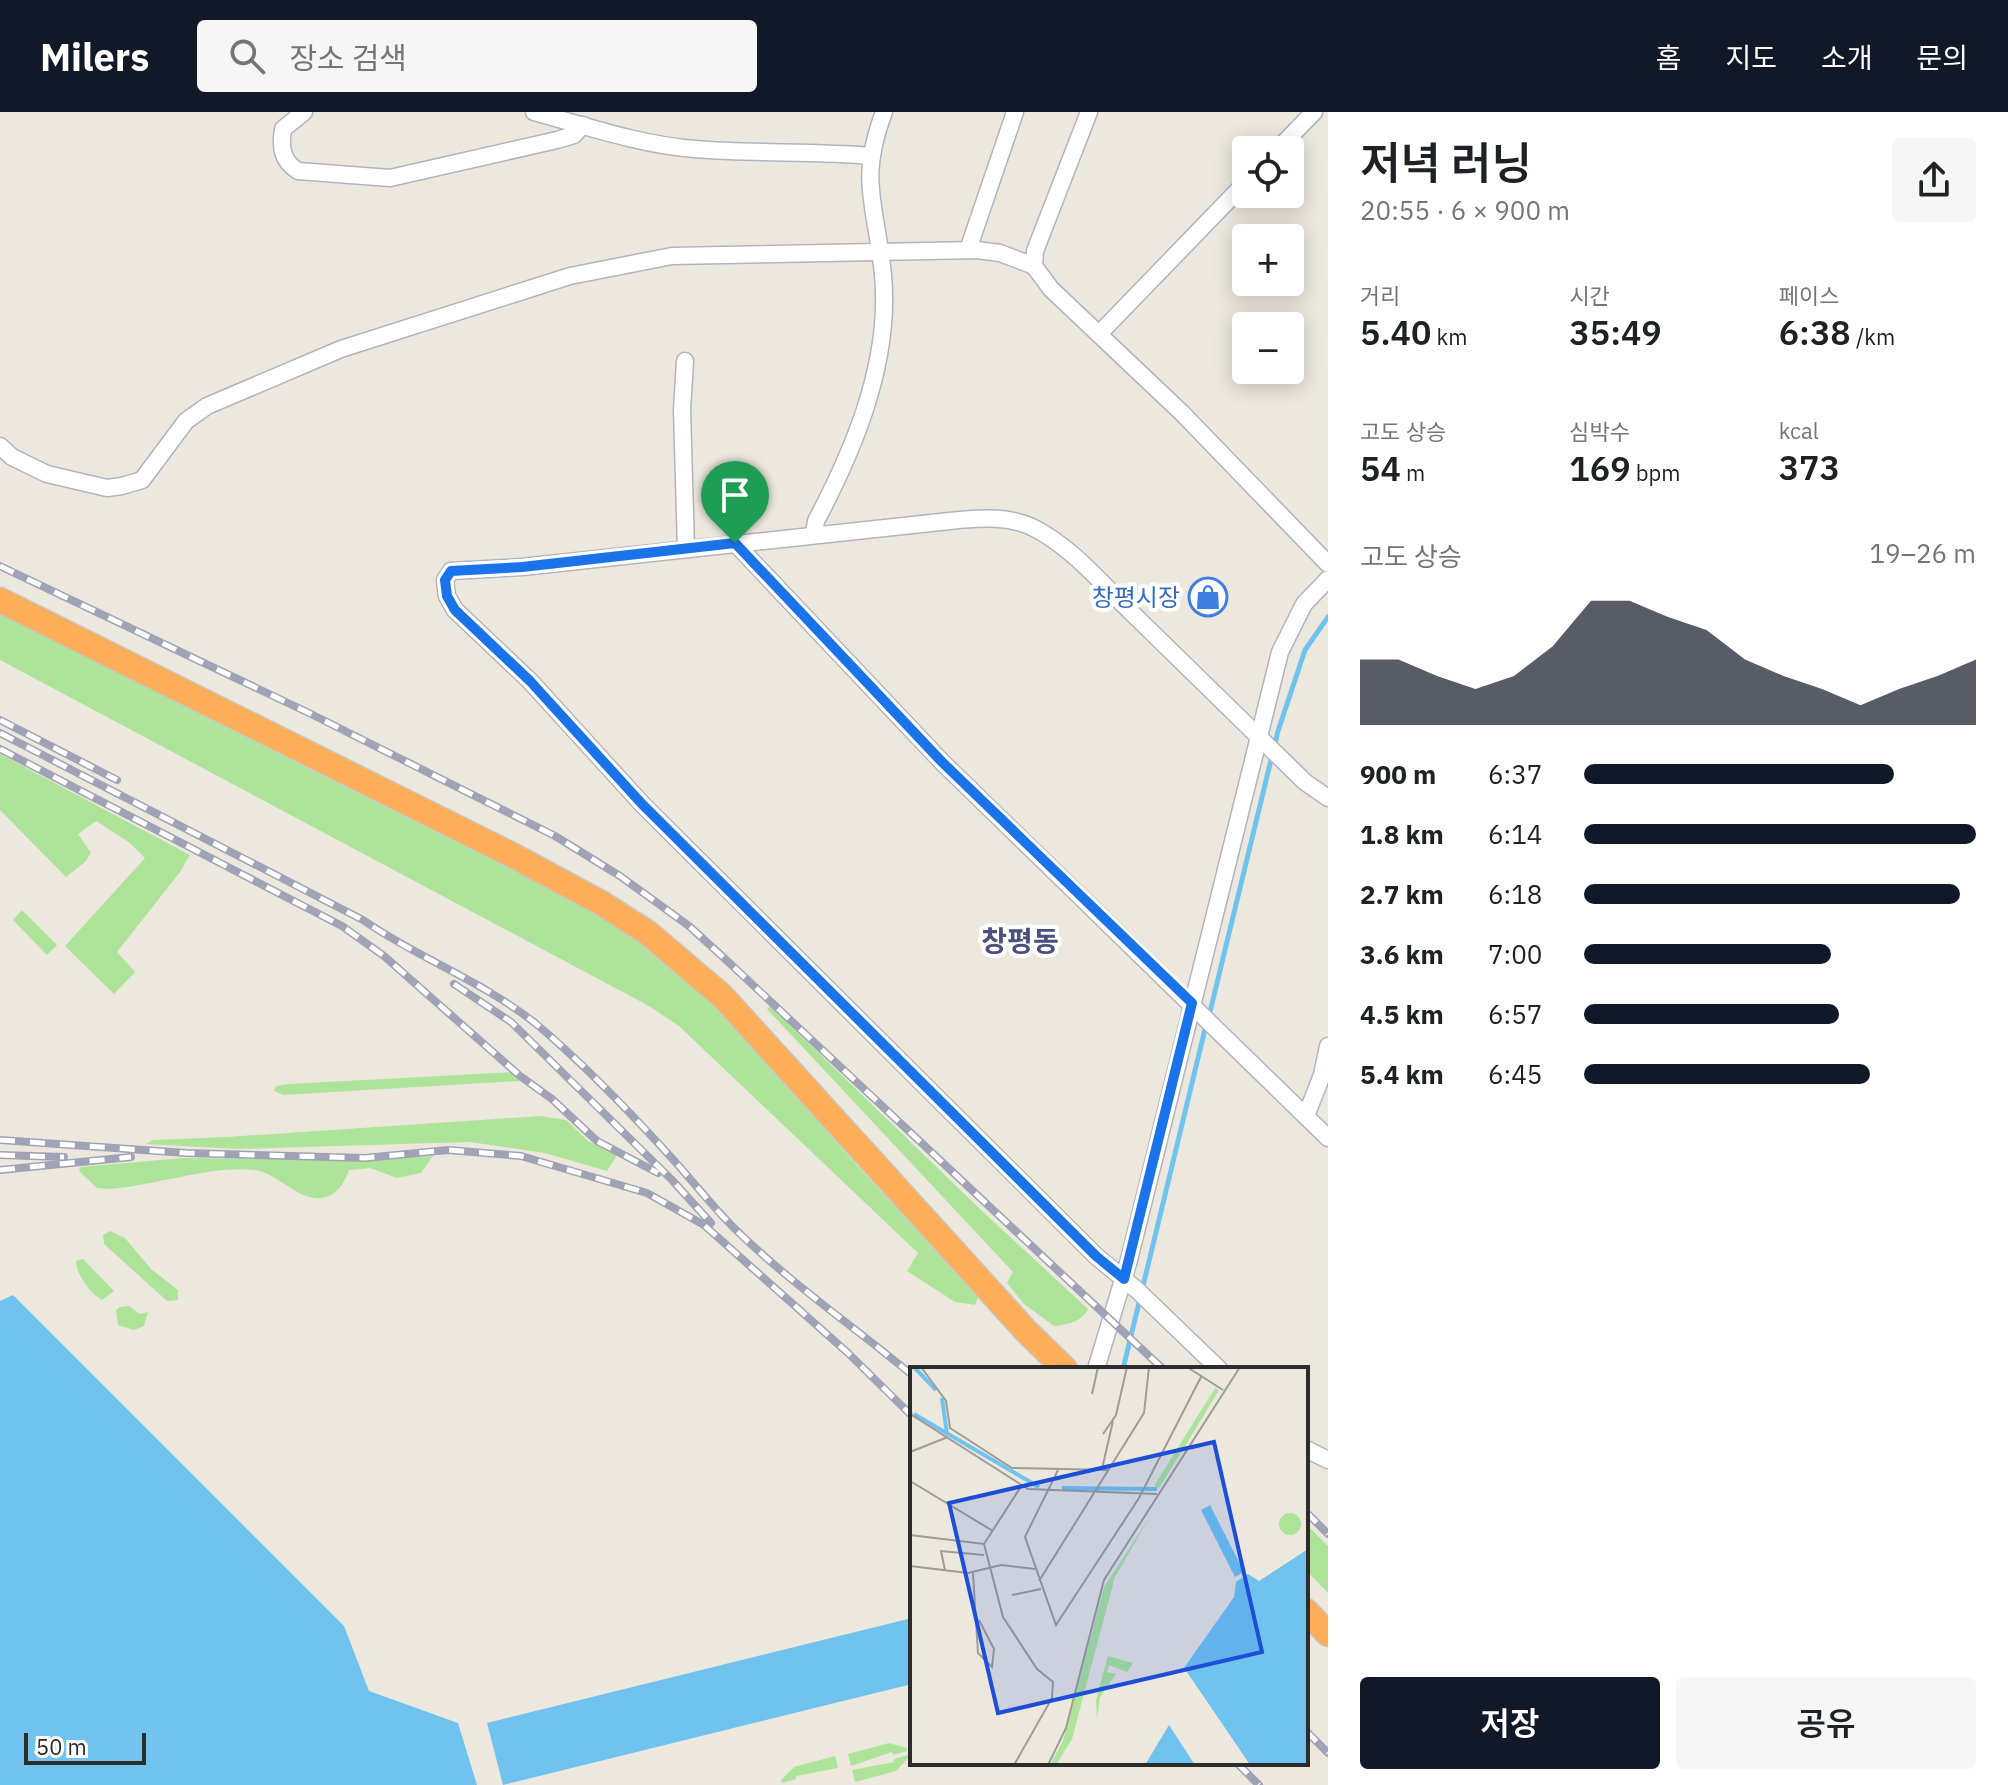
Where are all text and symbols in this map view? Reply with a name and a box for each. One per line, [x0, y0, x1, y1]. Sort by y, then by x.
search box [197, 20, 757, 92]
text: Milers [40, 32, 149, 81]
icon: search [225, 34, 269, 78]
text: 장소 검색 [289, 38, 407, 77]
text: 홈 [1656, 39, 1681, 76]
text: 지도 [1725, 39, 1777, 76]
text: 소개 [1821, 39, 1872, 76]
text: 문의 [1916, 39, 1968, 76]
text: 저녁 러닝 [1360, 134, 1532, 191]
map controls [1232, 136, 1304, 384]
button: locate [1232, 136, 1304, 208]
button: share [1892, 138, 1976, 222]
text: 20:55 · 6 × 900 m [1360, 193, 1570, 227]
button: + [1232, 224, 1304, 296]
text: 거리 [1360, 281, 1400, 310]
text: 시간 [1569, 281, 1610, 310]
text: 페이스 [1779, 281, 1839, 310]
text: 5.40 [1360, 310, 1431, 354]
text: 35:49 [1569, 310, 1662, 354]
text: 6:38 [1779, 310, 1851, 354]
button: − [1232, 312, 1304, 384]
text: km [1431, 322, 1467, 351]
text: /km [1851, 322, 1895, 351]
text: kcal [1779, 416, 1819, 445]
text: 고도 상승 [1360, 417, 1446, 446]
text: 심박수 [1569, 417, 1630, 446]
text: 373 [1779, 445, 1840, 489]
text: 54 [1360, 446, 1401, 490]
text: 169 [1569, 446, 1631, 490]
text: m [1401, 458, 1425, 487]
text: bpm [1631, 458, 1680, 487]
pin [701, 461, 769, 543]
icon: arrive [713, 473, 757, 517]
text: 19–26 m [1869, 536, 1976, 570]
text: 고도 상승 [1360, 539, 1462, 573]
shop icon: 창평시장 [1187, 576, 1229, 618]
place label: 창평시장 [1092, 581, 1180, 613]
text: 900 m [1360, 757, 1436, 791]
text: 6:37 [1488, 757, 1542, 791]
text: 1.8 km [1360, 817, 1444, 851]
text: 6:14 [1488, 817, 1542, 851]
text: 2.7 km [1360, 877, 1444, 911]
text: 6:18 [1488, 877, 1542, 911]
district label: 창평동 [981, 922, 1059, 959]
text: 3.6 km [1360, 937, 1444, 971]
text: 7:00 [1488, 937, 1542, 971]
text: 4.5 km [1360, 997, 1444, 1031]
text: 6:57 [1488, 997, 1542, 1031]
text: 5.4 km [1360, 1057, 1444, 1091]
text: 6:45 [1488, 1057, 1542, 1091]
inset map [910, 1367, 1308, 1765]
button: 저장 [1360, 1677, 1660, 1769]
button: 공유 [1676, 1677, 1976, 1769]
scale bar [24, 1729, 146, 1765]
text: 50 m [36, 1732, 87, 1761]

